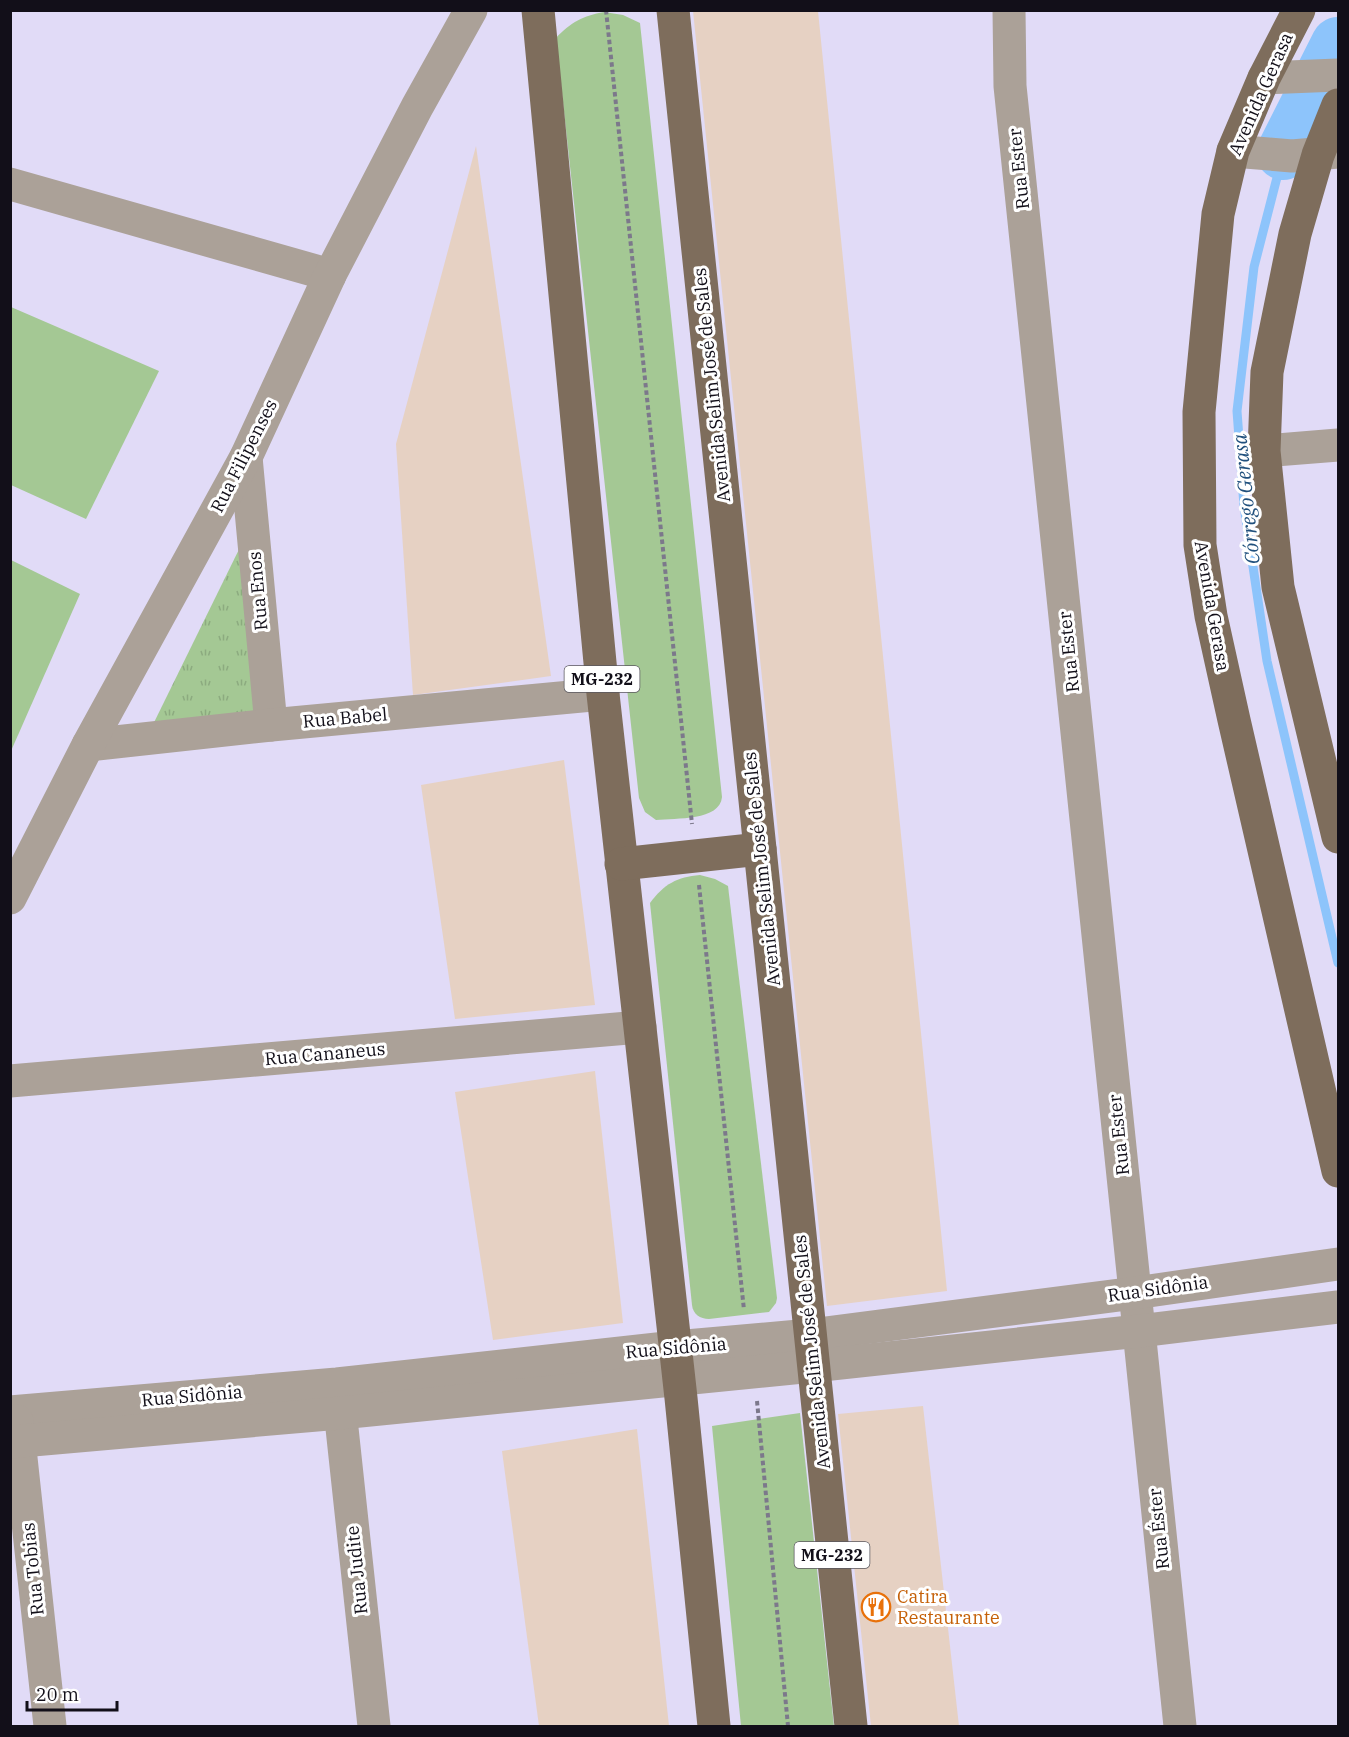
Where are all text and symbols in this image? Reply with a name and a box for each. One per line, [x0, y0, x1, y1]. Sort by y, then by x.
street label: Avenida Gerasa [1223, 29, 1298, 159]
street label: Rua Ester [1003, 127, 1034, 211]
street label: Avenida Selim José de Sales [688, 267, 735, 503]
street label: Rua Filipenses [205, 395, 282, 516]
water label: Córrego Gerasa [1225, 432, 1266, 566]
street label: Avenida Gerasa [1190, 539, 1235, 673]
street label: Rua Enos [243, 551, 272, 631]
street label: Rua Ester [1053, 610, 1084, 694]
road number: MG-232 [564, 666, 640, 692]
street label: Rua Babel [302, 702, 388, 733]
street label: Avenida Selim José de Sales [738, 751, 785, 987]
street label: Rua Cananeus [264, 1037, 386, 1070]
street label: Rua Ester [1103, 1093, 1134, 1177]
street label: Avenida Selim José de Sales [788, 1234, 835, 1470]
street label: Rua Sidônia [1106, 1270, 1210, 1307]
street label: Rua Sidônia [624, 1332, 728, 1363]
street label: Rua Sidônia [140, 1380, 244, 1411]
street label: Rua Éster [1143, 1487, 1174, 1571]
street label: Rua Tobias [16, 1521, 49, 1617]
street label: Rua Judite [340, 1525, 373, 1616]
road number: MG-232 [794, 1542, 870, 1568]
place label: Catira Restaurante [897, 1585, 1000, 1629]
restaurant icon: Catira Restaurante [860, 1591, 892, 1623]
scale bar [27, 1674, 117, 1712]
text: 20 m [36, 1683, 79, 1706]

